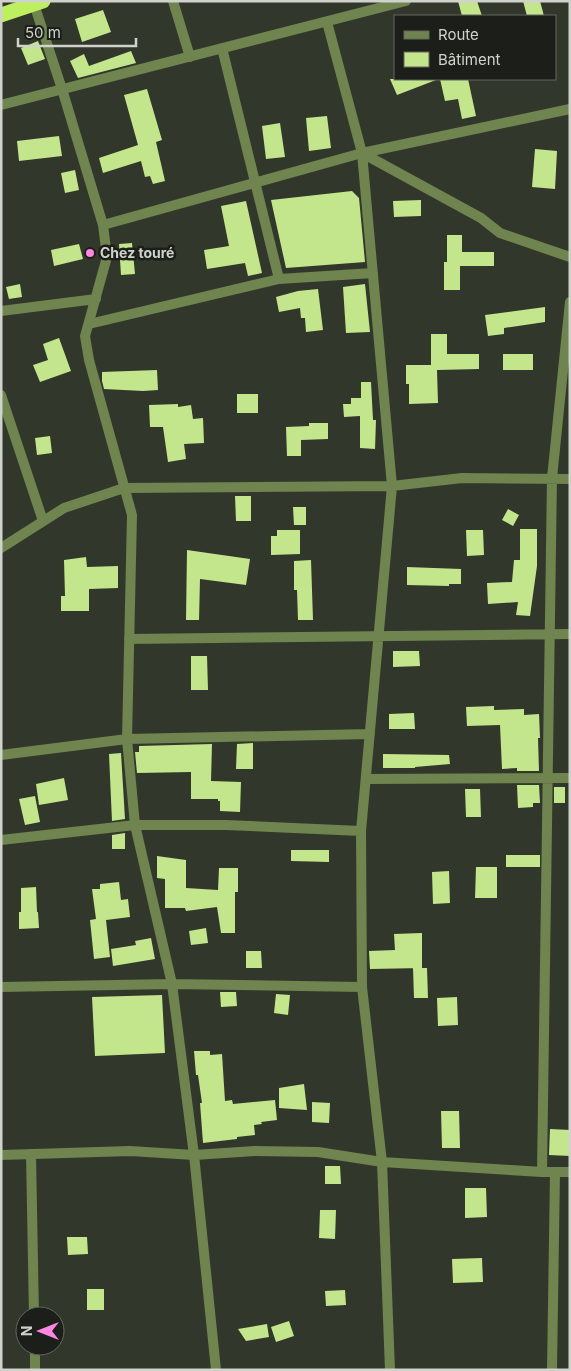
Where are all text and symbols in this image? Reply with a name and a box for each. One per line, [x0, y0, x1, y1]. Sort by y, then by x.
scale bar [18, 15, 135, 47]
legend [394, 15, 556, 80]
text: 50 m [25, 23, 61, 42]
text: Route [438, 25, 479, 44]
text: Bâtiment [438, 50, 501, 69]
place label: Chez touré [100, 244, 174, 261]
marker: Chez touré [84, 247, 96, 259]
north arrow [15, 1306, 65, 1356]
text: N [18, 1326, 35, 1336]

